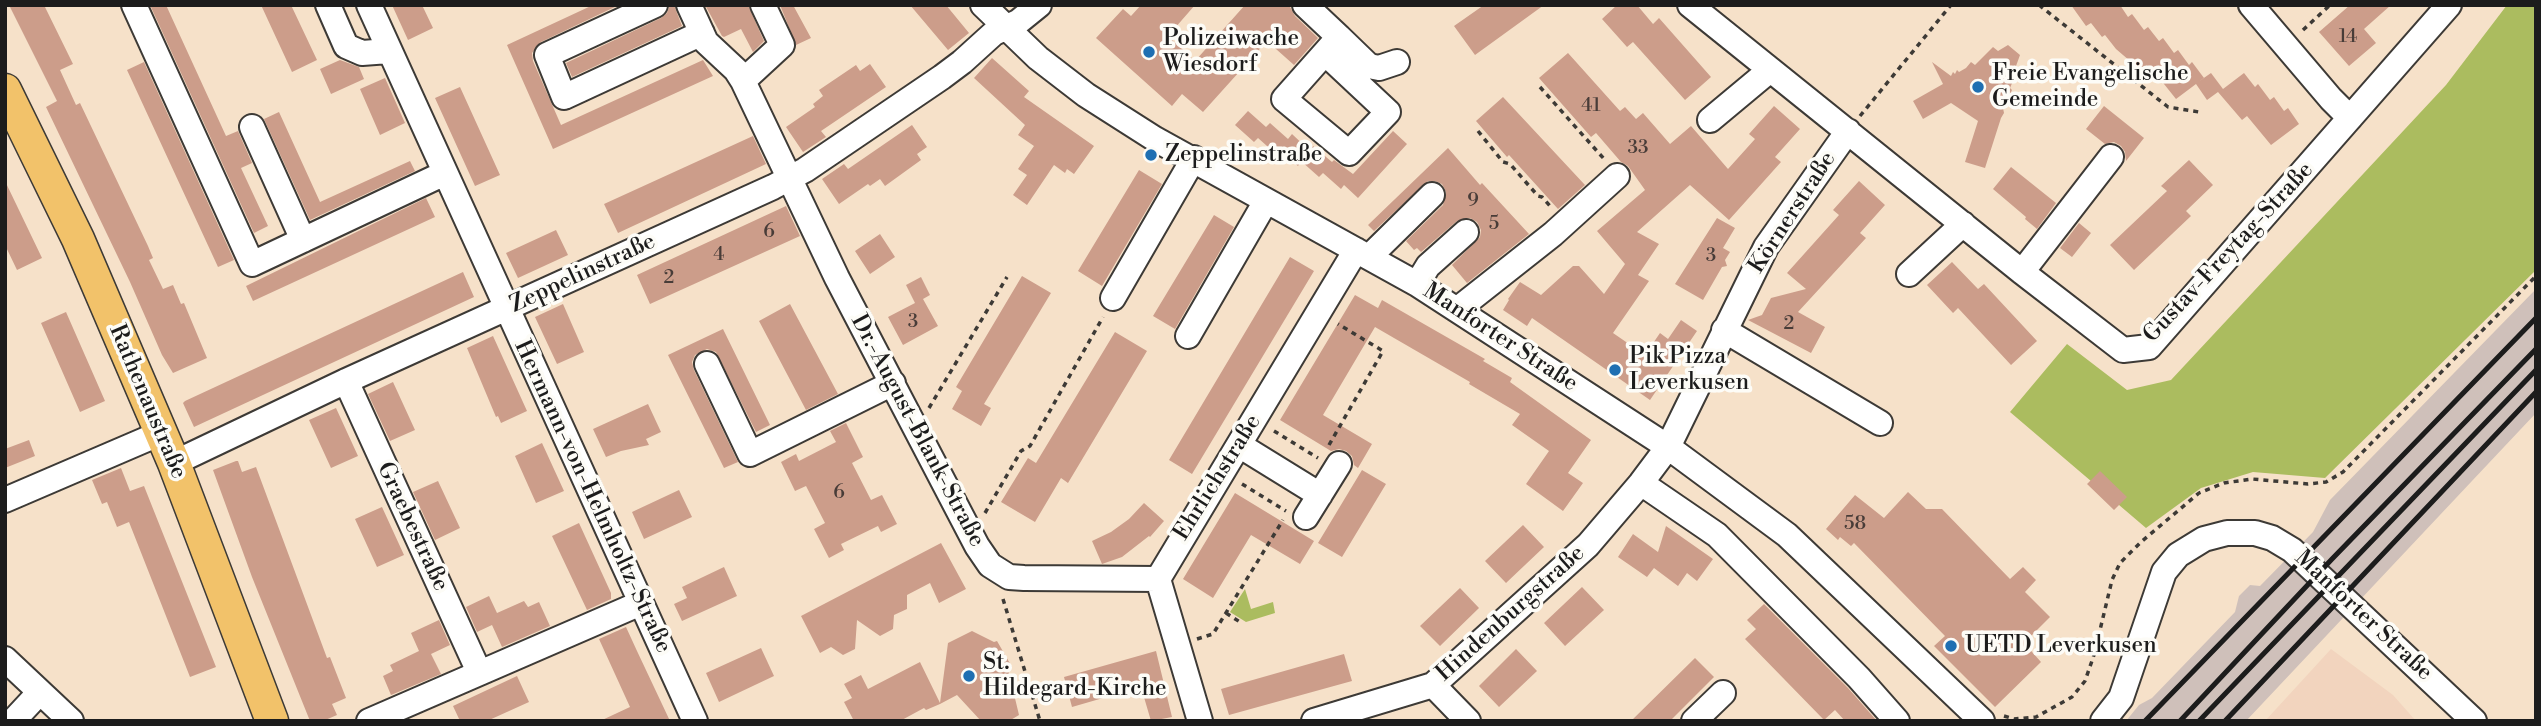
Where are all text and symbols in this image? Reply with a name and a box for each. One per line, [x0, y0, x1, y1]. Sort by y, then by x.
place label: Polizeiwache Wiesdorf [1163, 25, 1299, 79]
house number: 14 [2339, 26, 2357, 48]
marker: Polizeiwache Wiesdorf [1141, 44, 1157, 60]
place label: Freie Evangelische Gemeinde [1992, 60, 2189, 114]
marker: Freie Evangelische Gemeinde [1970, 79, 1986, 95]
house number: 41 [1581, 95, 1601, 117]
house number: 33 [1628, 137, 1648, 159]
place label: Zeppelinstraße [1165, 141, 1322, 169]
marker: Zeppelinstraße [1143, 147, 1159, 163]
street label: Körnerstraße [1743, 147, 1843, 279]
street label: Gustav-Freytag-Straße [2138, 157, 2320, 349]
house number: 9 [1467, 190, 1479, 212]
house number: 5 [1489, 213, 1499, 235]
house number: 6 [763, 221, 775, 243]
street label: Zeppelinstraße [506, 228, 660, 320]
house number: 4 [713, 244, 725, 266]
house number: 3 [1706, 245, 1716, 267]
house number: 2 [664, 267, 674, 289]
street label: Manforter Straße [1418, 278, 1582, 398]
street label: Dr.-August-Blank-Straße [844, 310, 990, 552]
house number: 3 [908, 311, 918, 333]
house number: 2 [1784, 313, 1794, 335]
street label: Rathenaustraße [102, 321, 192, 483]
street label: Hermann-von-Helmholtz-Straße [507, 336, 677, 658]
place label: Pik Pizza Leverkusen [1629, 343, 1749, 397]
marker: Pik Pizza Leverkusen [1607, 362, 1623, 378]
street label: Ehrlichstraße [1168, 410, 1268, 546]
street label: Graebestraße [370, 458, 454, 596]
house number: 6 [833, 482, 845, 504]
house number: 58 [1844, 513, 1866, 535]
street label: Hindenburgstraße [1431, 540, 1591, 688]
street label: Manforter Straße [2288, 545, 2438, 687]
place label: UETD Leverkusen [1965, 632, 2157, 660]
marker: UETD Leverkusen [1943, 638, 1959, 654]
place label: St. Hildegard-Kirche [983, 649, 1167, 703]
marker: St. Hildegard-Kirche [961, 668, 977, 684]

